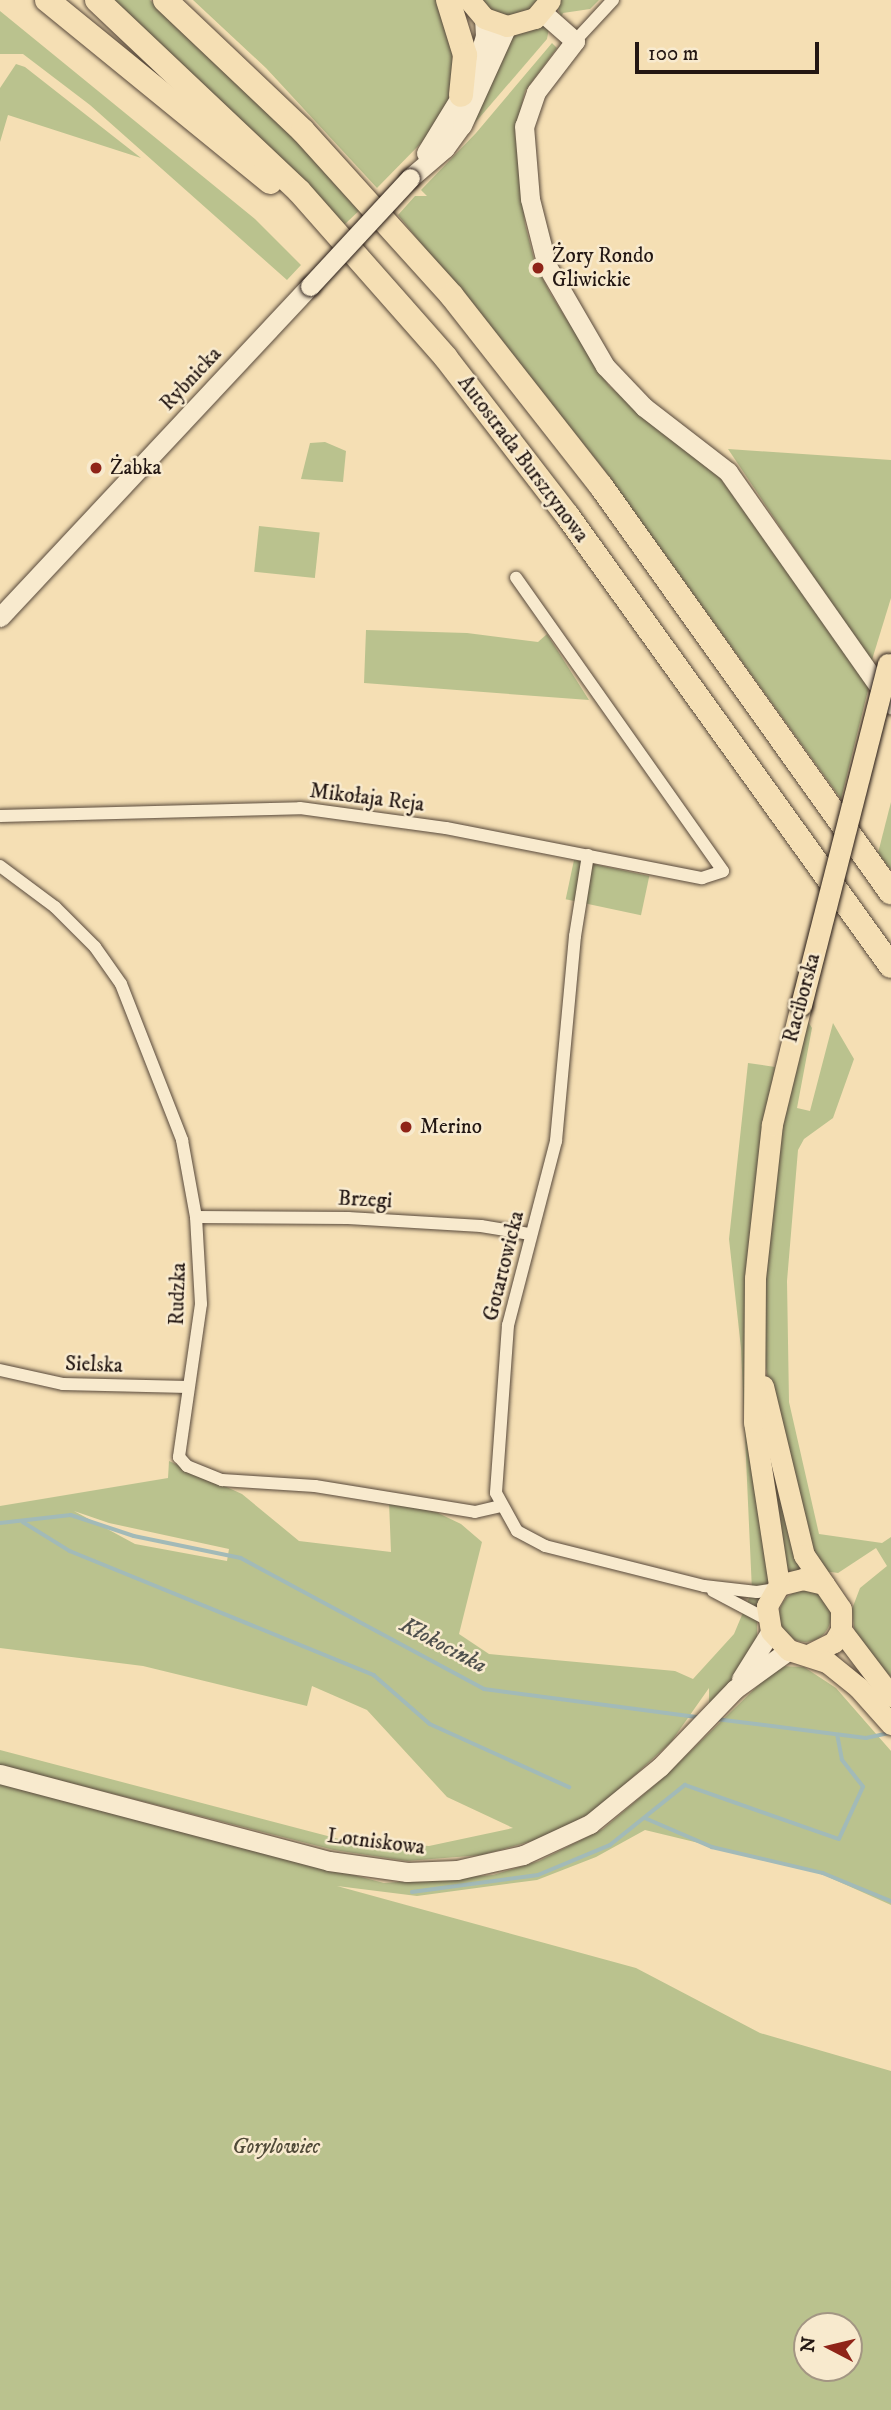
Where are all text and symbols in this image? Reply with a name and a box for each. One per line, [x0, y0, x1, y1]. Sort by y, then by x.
scale bar [639, 28, 823, 72]
text: 100 m [648, 41, 699, 67]
place label: Żory Rondo Gliwickie [552, 243, 654, 293]
marker: Żory Rondo Gliwickie [530, 260, 546, 276]
street label: Rybnicka [155, 342, 227, 416]
street label: Autostrada Bursztynowa [452, 371, 594, 547]
place label: Żabka [110, 455, 161, 481]
marker: Żabka [88, 460, 104, 476]
street label: Mikołaja Reja [308, 778, 426, 818]
street label: Raciborska [778, 951, 826, 1045]
place label: Merino [420, 1114, 482, 1140]
marker: Merino [398, 1119, 414, 1135]
street label: Brzegi [337, 1186, 393, 1214]
street label: Gotartowicka [478, 1208, 530, 1324]
street label: Rudzka [164, 1262, 192, 1326]
street label: Sielska [65, 1351, 123, 1379]
water label: Kłokocinka [395, 1612, 491, 1680]
street label: Lotniskowa [326, 1824, 426, 1860]
park label: Gorylowiec [232, 2134, 320, 2160]
north arrow [793, 2312, 863, 2382]
text: N [796, 2335, 821, 2354]

